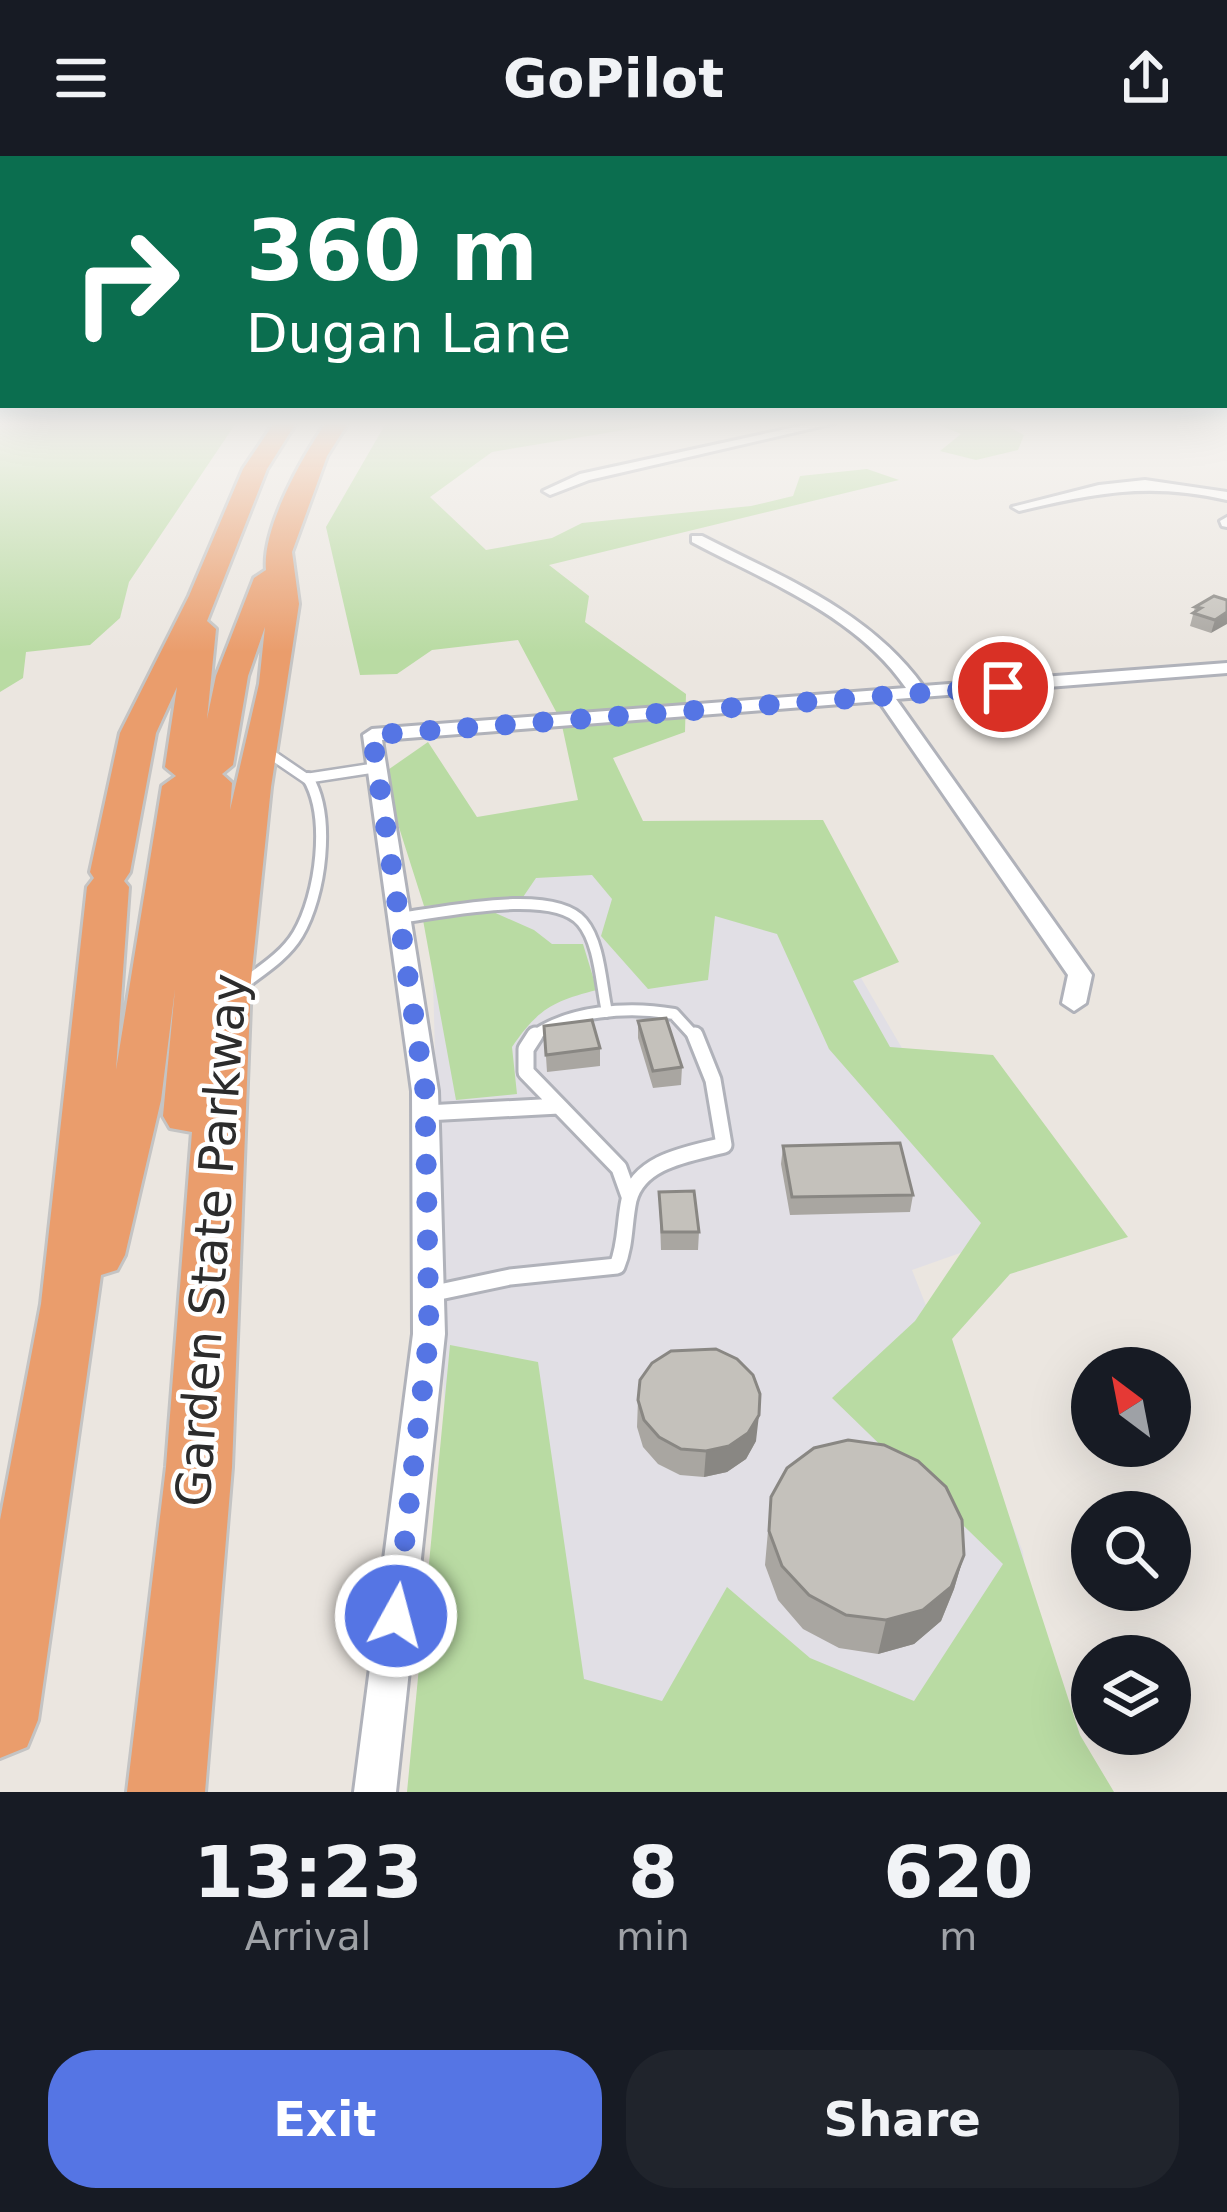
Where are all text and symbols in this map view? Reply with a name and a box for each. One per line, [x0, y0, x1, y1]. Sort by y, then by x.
icon: menu [48, 45, 114, 111]
icon: share [1113, 45, 1179, 111]
text: GoPilot [503, 47, 724, 110]
text: 360 m [246, 202, 538, 300]
icon: right [48, 204, 204, 360]
text: Dugan Lane [246, 302, 571, 365]
pin [952, 636, 1054, 738]
icon: arrive [970, 654, 1036, 720]
street label: Garden State Parkway [164, 972, 258, 1508]
north arrow [1071, 1347, 1191, 1467]
map controls [1071, 1347, 1191, 1755]
button: search [1071, 1491, 1191, 1611]
position arrow [333, 1553, 459, 1679]
button: layers [1071, 1635, 1191, 1755]
text: 13:23 [193, 1830, 423, 1914]
text: 8 [628, 1830, 678, 1914]
text: 620 [883, 1830, 1033, 1914]
text: Arrival [245, 1914, 371, 1959]
text: min [616, 1914, 690, 1959]
text: m [939, 1914, 977, 1959]
button: Exit [48, 2050, 602, 2188]
button: Share [626, 2050, 1179, 2188]

